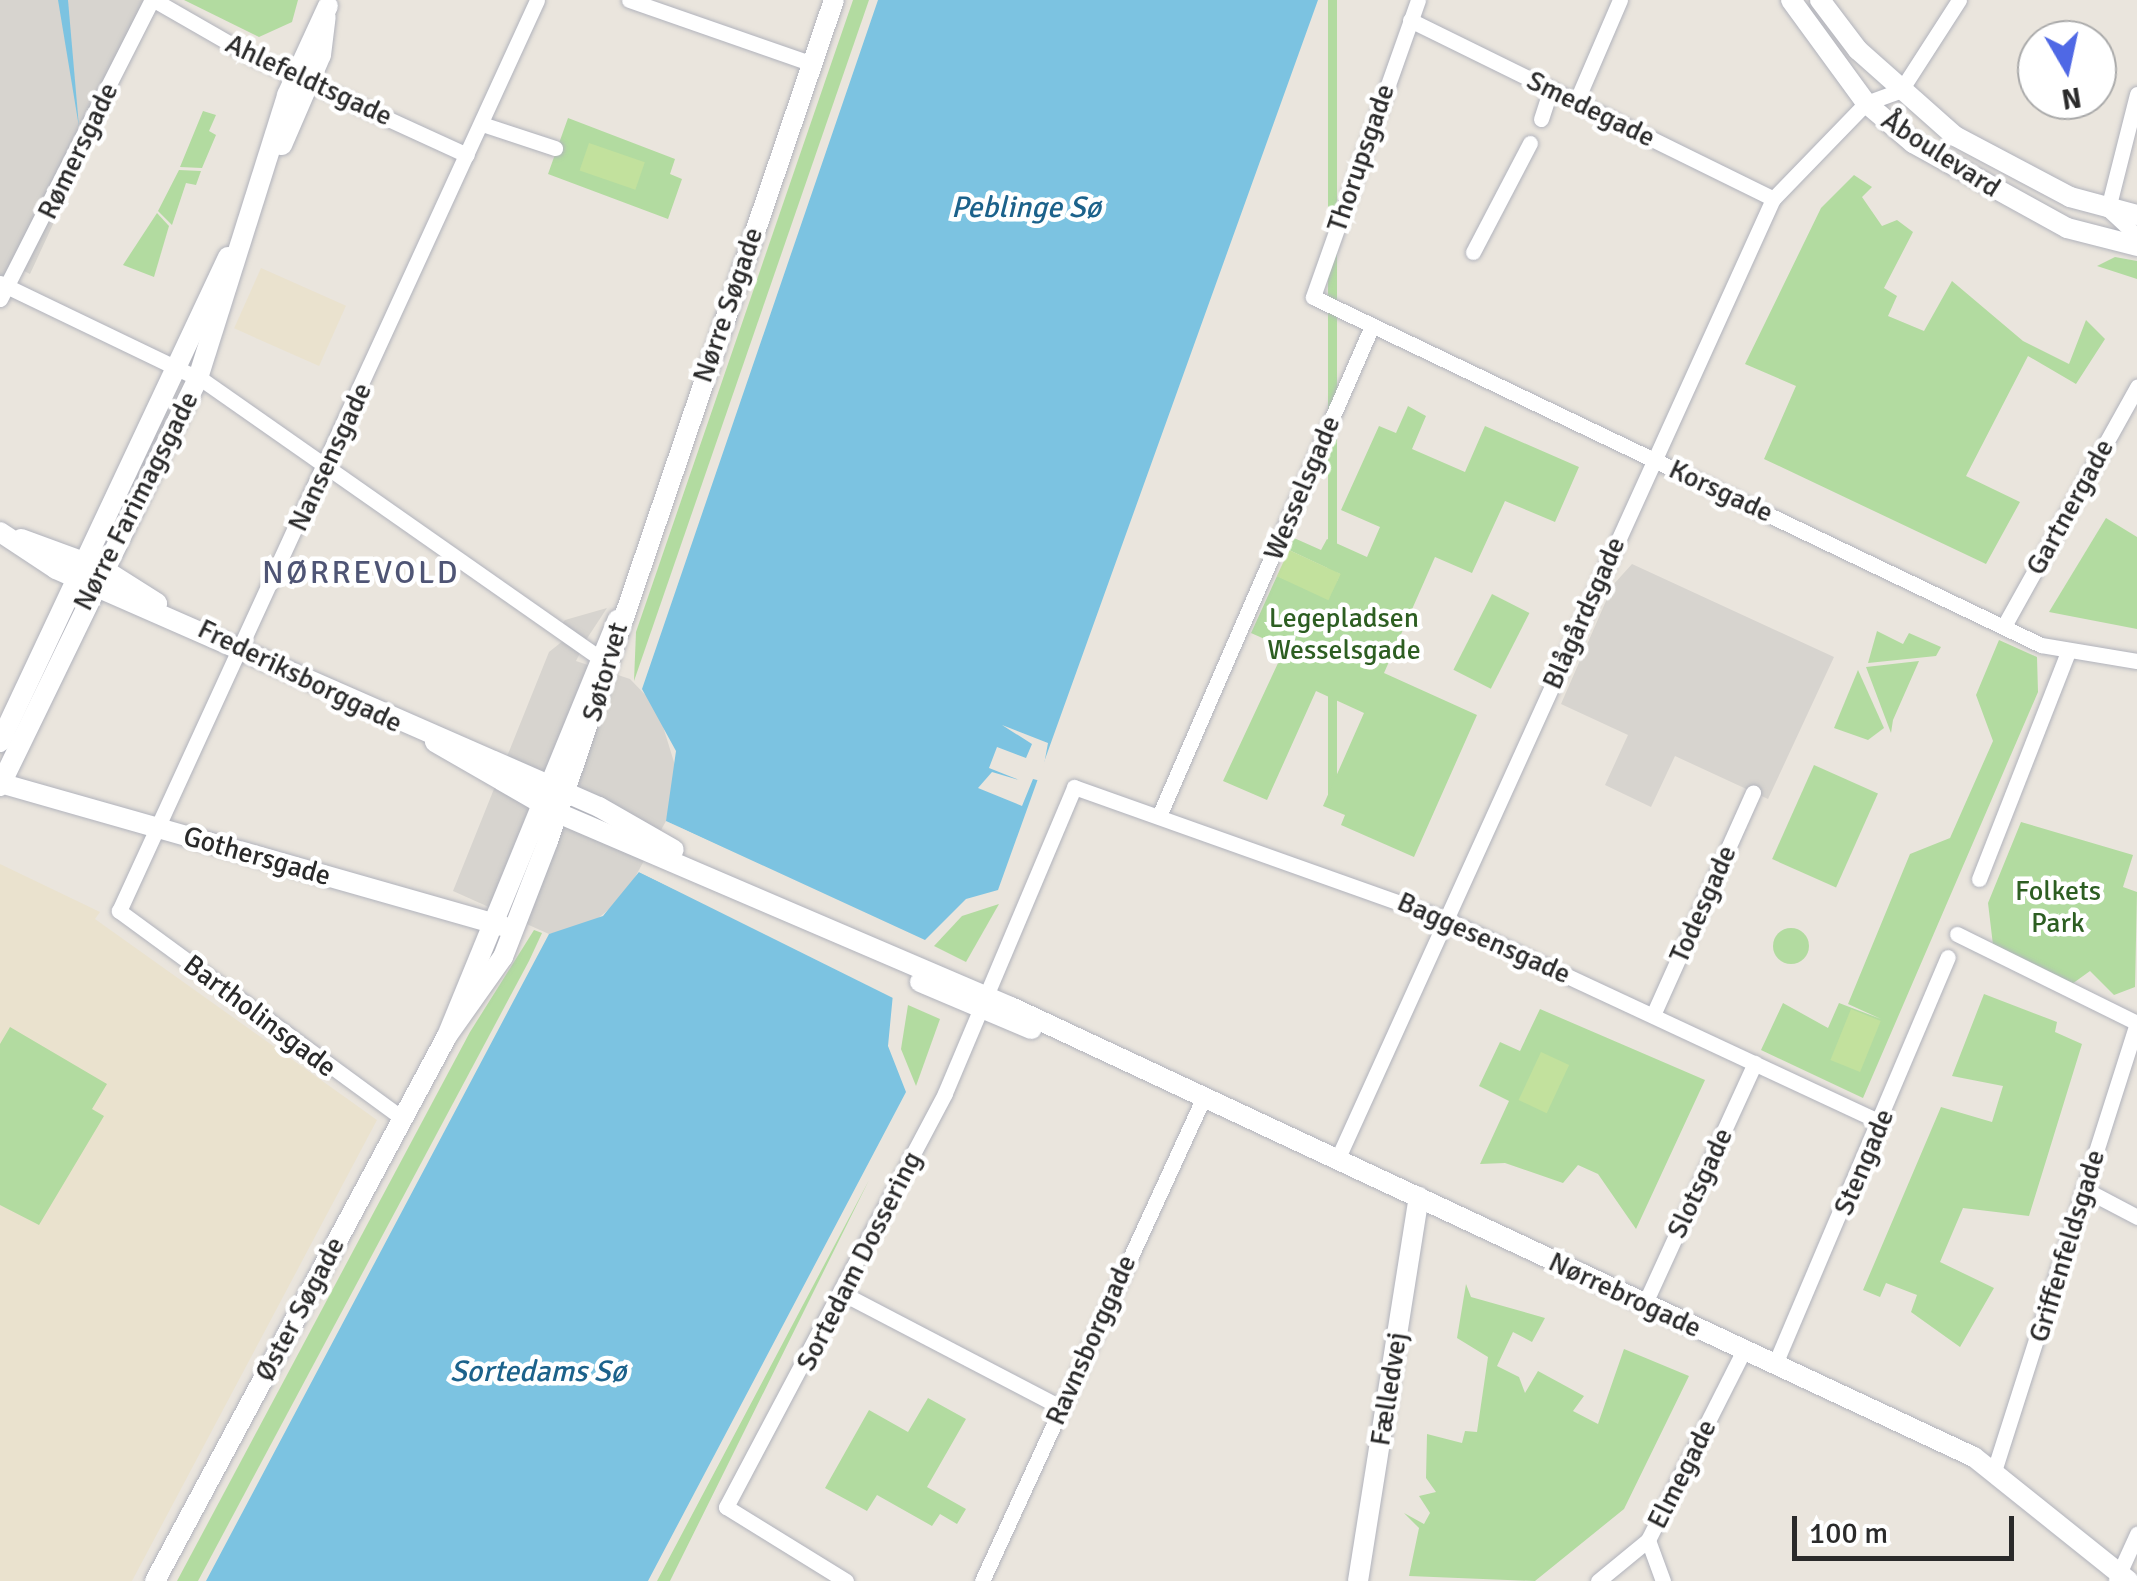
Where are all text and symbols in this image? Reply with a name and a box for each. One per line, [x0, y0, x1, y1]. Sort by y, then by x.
north arrow [2017, 20, 2117, 120]
street label: Ahlefeldtsgade [220, 27, 398, 133]
street label: Smedegade [1521, 64, 1661, 154]
street label: Rømersgade [31, 77, 125, 225]
text: N [2059, 79, 2084, 116]
street label: Thorupsgade [1320, 80, 1402, 236]
street label: Åboulevard [1875, 103, 2007, 205]
water label: Peblinge Sø [951, 190, 1101, 226]
street label: Nørre Søgade [686, 223, 770, 387]
street label: Nansensgade [281, 377, 379, 537]
street label: Nørre Farimagsgade [66, 386, 206, 616]
street label: Wesselsgade [1257, 411, 1347, 565]
street label: Gartnergade [2019, 433, 2121, 581]
street label: Korsgade [1664, 452, 1778, 530]
street label: Blågårdsgade [1535, 532, 1633, 694]
district label: NØRREVOLD [262, 554, 460, 592]
park label: Legepladsen Wesselsgade [1267, 601, 1421, 667]
street label: Frederiksborggade [192, 612, 408, 740]
street label: Søtorvet [575, 619, 635, 725]
street label: Gothersgade [179, 819, 335, 893]
street label: Todesgade [1662, 840, 1744, 968]
park label: Folkets Park [2015, 874, 2101, 940]
street label: Baggesensgade [1392, 885, 1576, 991]
street label: Bartholinsgade [177, 948, 343, 1084]
street label: Stengade [1827, 1104, 1901, 1220]
street label: Slotsgade [1660, 1123, 1740, 1243]
street label: Sortedam Dossering [789, 1146, 929, 1376]
street label: Griffenfeldsgade [2022, 1146, 2112, 1346]
street label: Øster Søgade [248, 1231, 352, 1387]
street label: Nørrebrogade [1543, 1245, 1707, 1345]
street label: Ravnsborggade [1039, 1250, 1143, 1430]
street label: Fælledvej [1363, 1330, 1415, 1448]
water label: Sortedams Sø [450, 1354, 626, 1390]
street label: Elmegade [1640, 1414, 1724, 1534]
scale bar [1797, 1496, 2020, 1558]
text: 100 m [1809, 1515, 1888, 1552]

